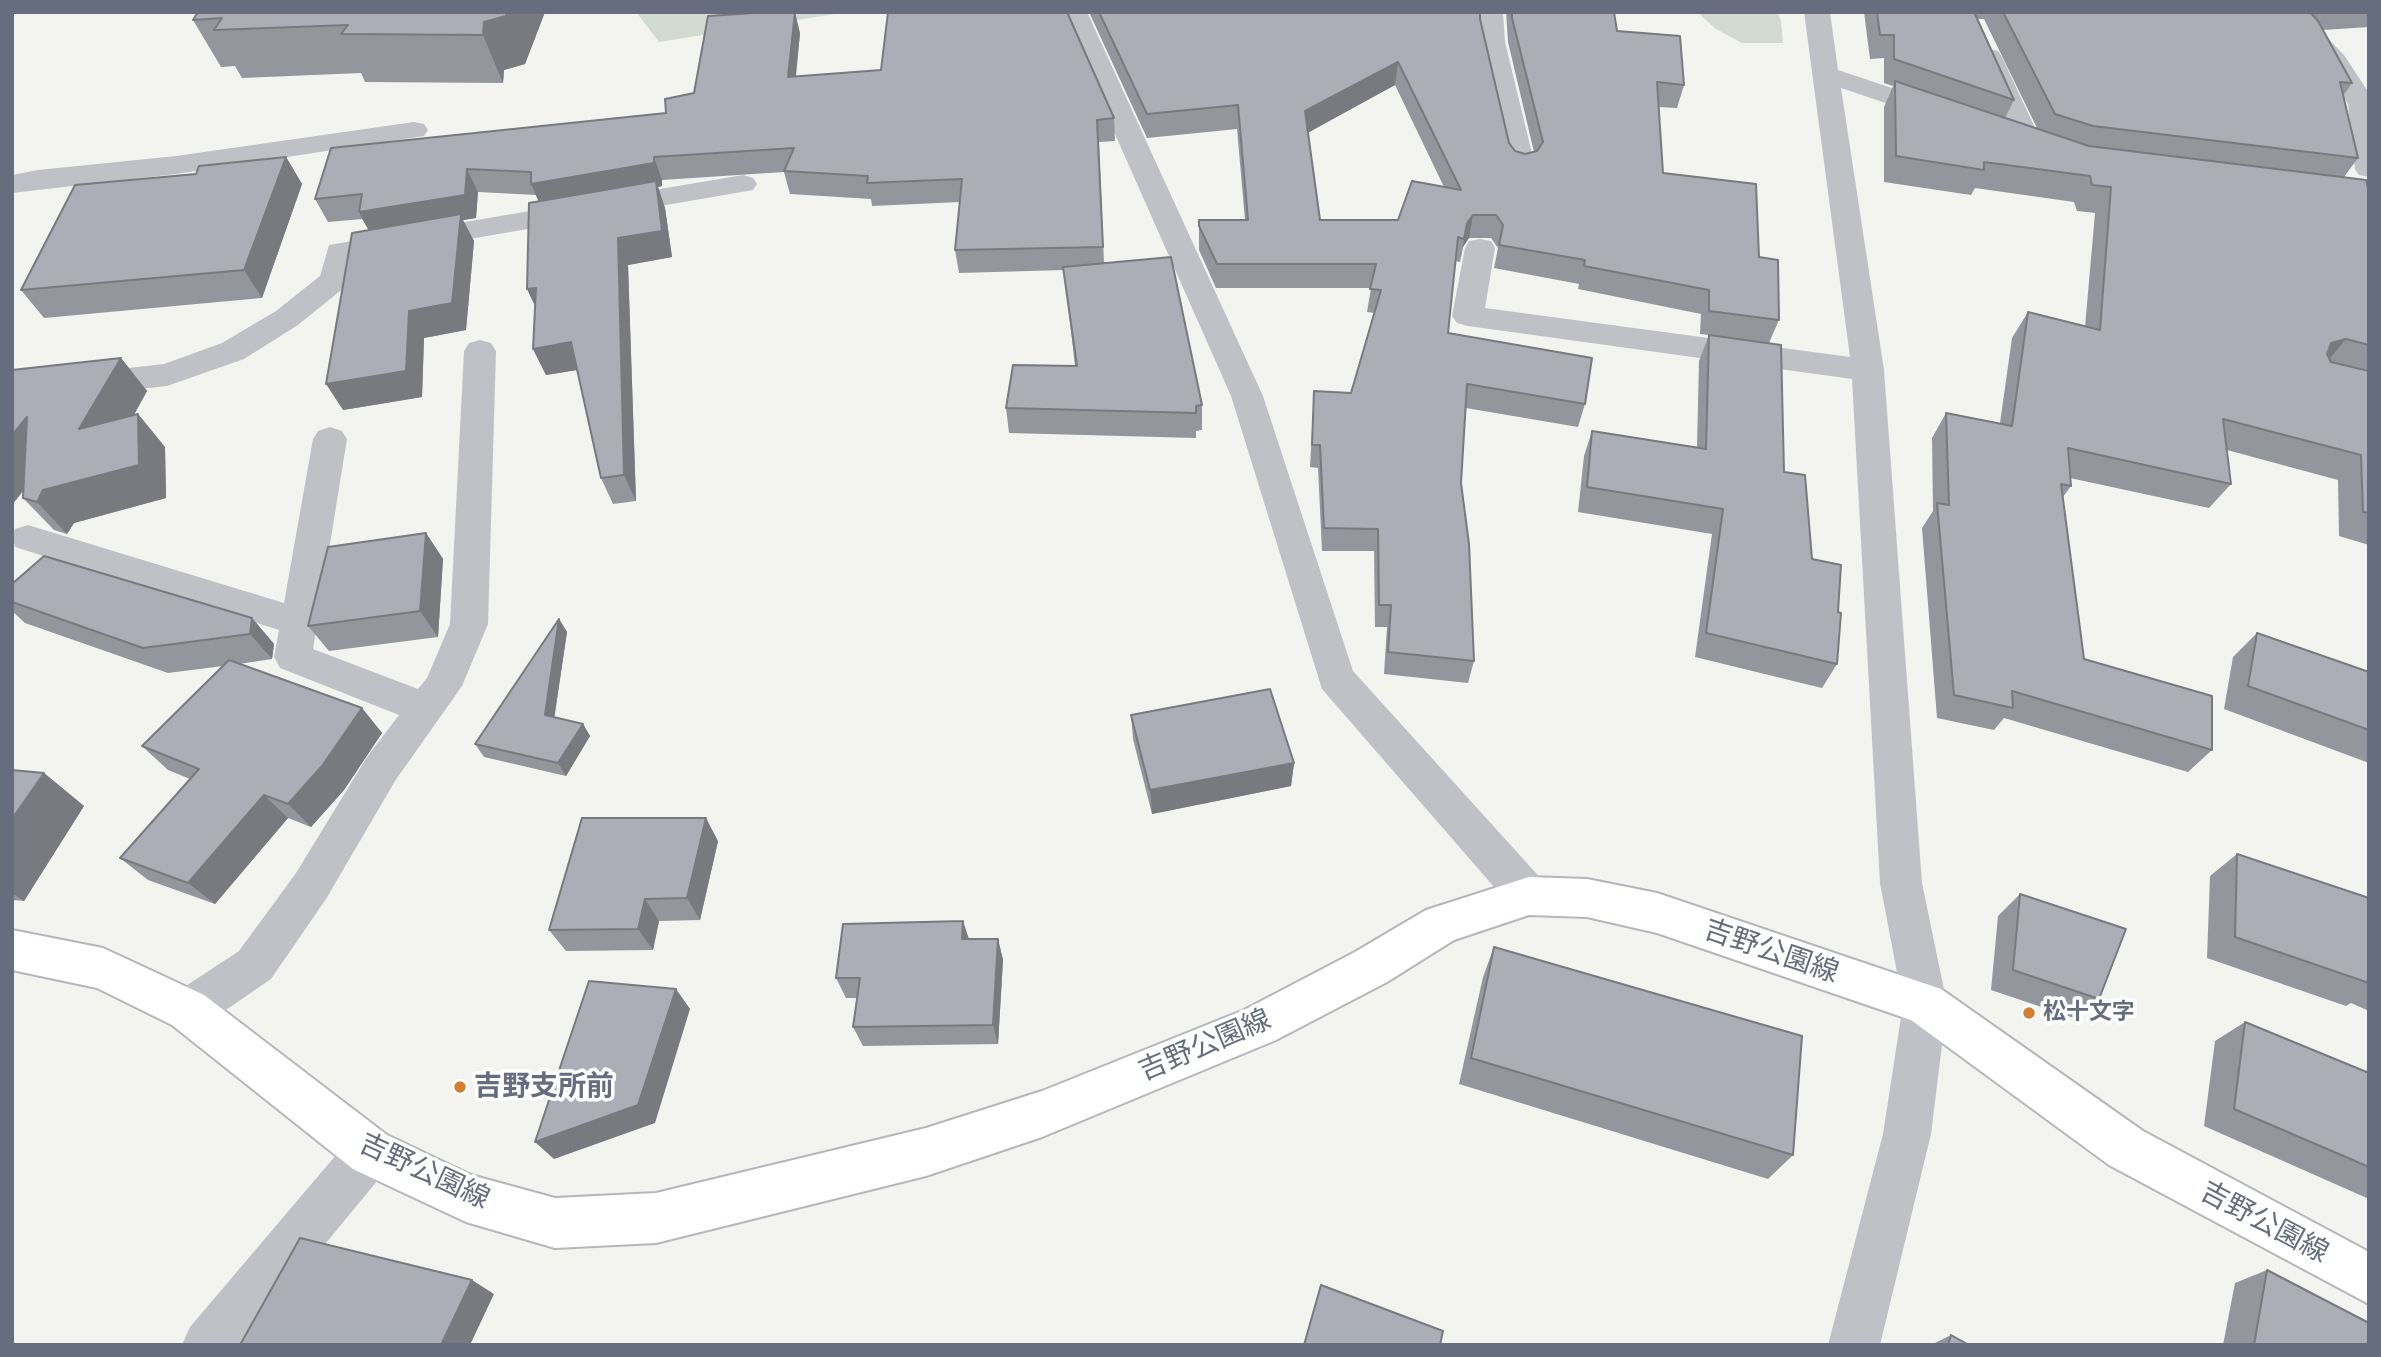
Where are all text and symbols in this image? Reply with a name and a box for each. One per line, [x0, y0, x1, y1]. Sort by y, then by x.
street label: 吉野公園線 [1699, 913, 1843, 991]
place label: 松十文字 [2043, 999, 2135, 1027]
street label: 吉野公園線 [1134, 1003, 1276, 1089]
marker: 松十文字 [2021, 1005, 2037, 1021]
place label: 吉野支所前 [474, 1070, 614, 1104]
marker: 吉野支所前 [452, 1079, 468, 1095]
street label: 吉野公園線 [353, 1127, 495, 1217]
street label: 吉野公園線 [2194, 1175, 2334, 1271]

